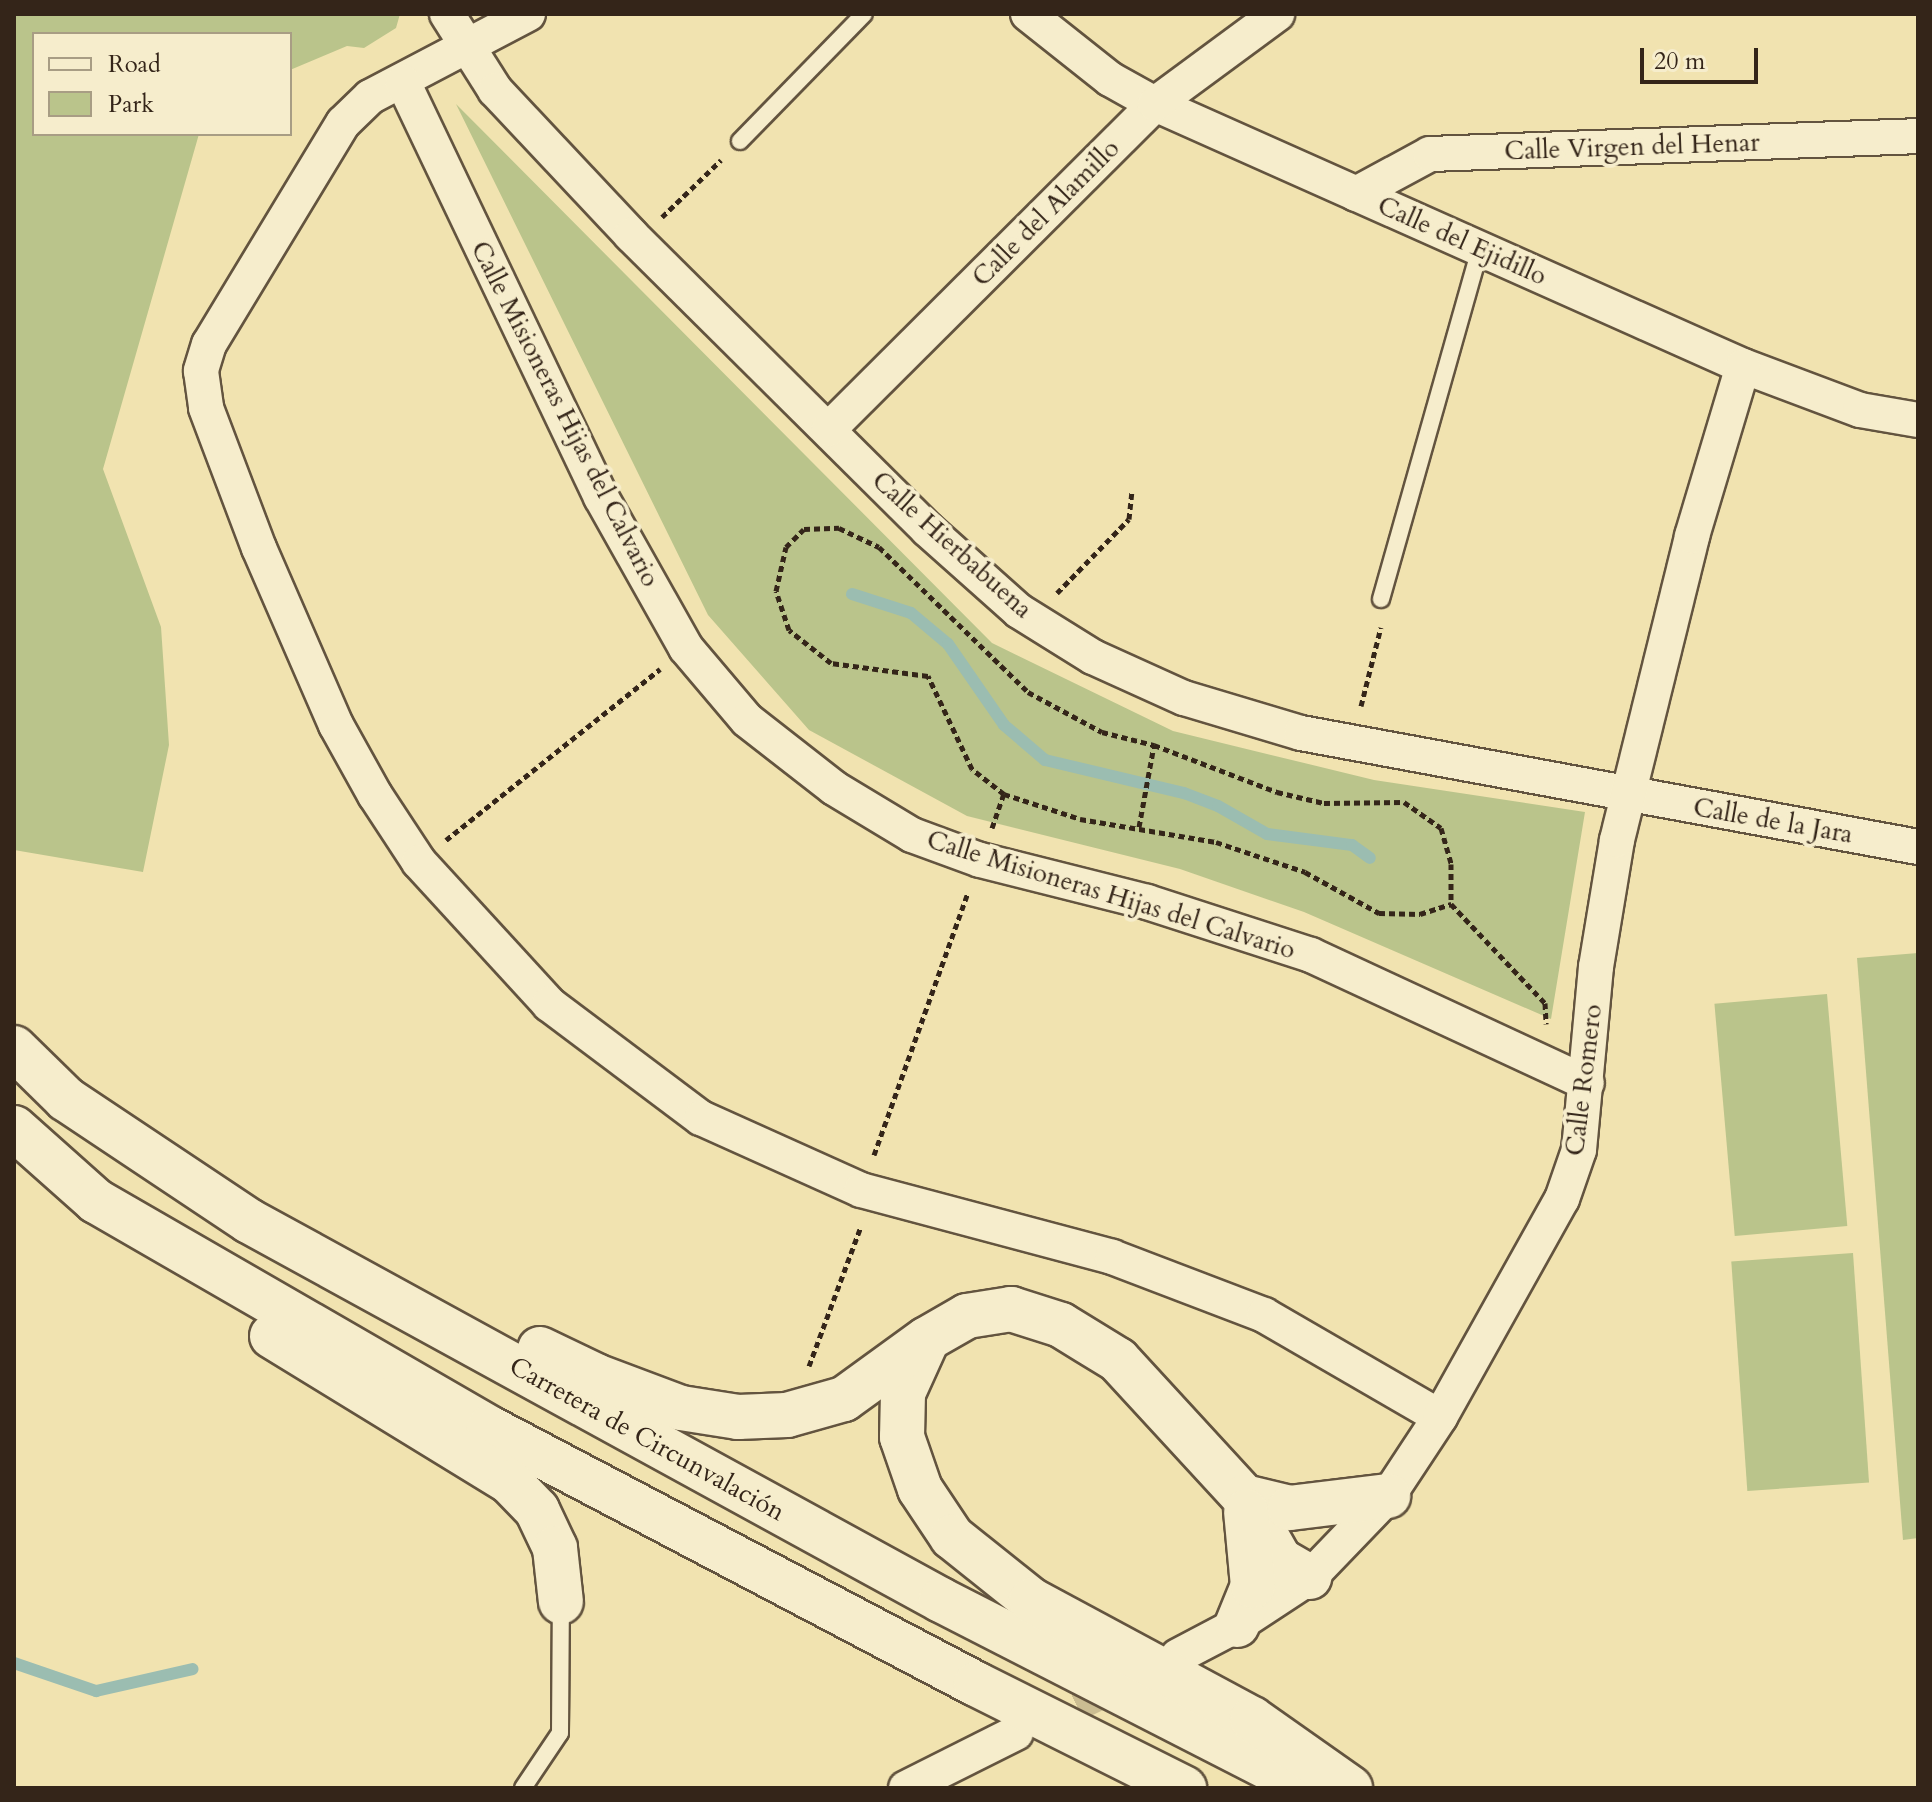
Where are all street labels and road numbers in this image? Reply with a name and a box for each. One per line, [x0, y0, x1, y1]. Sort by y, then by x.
street label: Calle Virgen del Henar [1504, 127, 1760, 167]
street label: Calle del Alamillo [966, 133, 1126, 293]
street label: Calle del Ejidillo [1373, 190, 1551, 292]
street label: Calle Misioneras Hijas del Calvario [464, 236, 666, 592]
street label: Calle Hierbabuena [866, 465, 1038, 625]
street label: Calle de la Jara [1691, 792, 1855, 850]
street label: Calle Misioneras Hijas del Calvario [923, 824, 1299, 966]
street label: Calle Romero [1559, 1002, 1609, 1158]
street label: Carretera de Circunvalación [504, 1350, 790, 1528]

